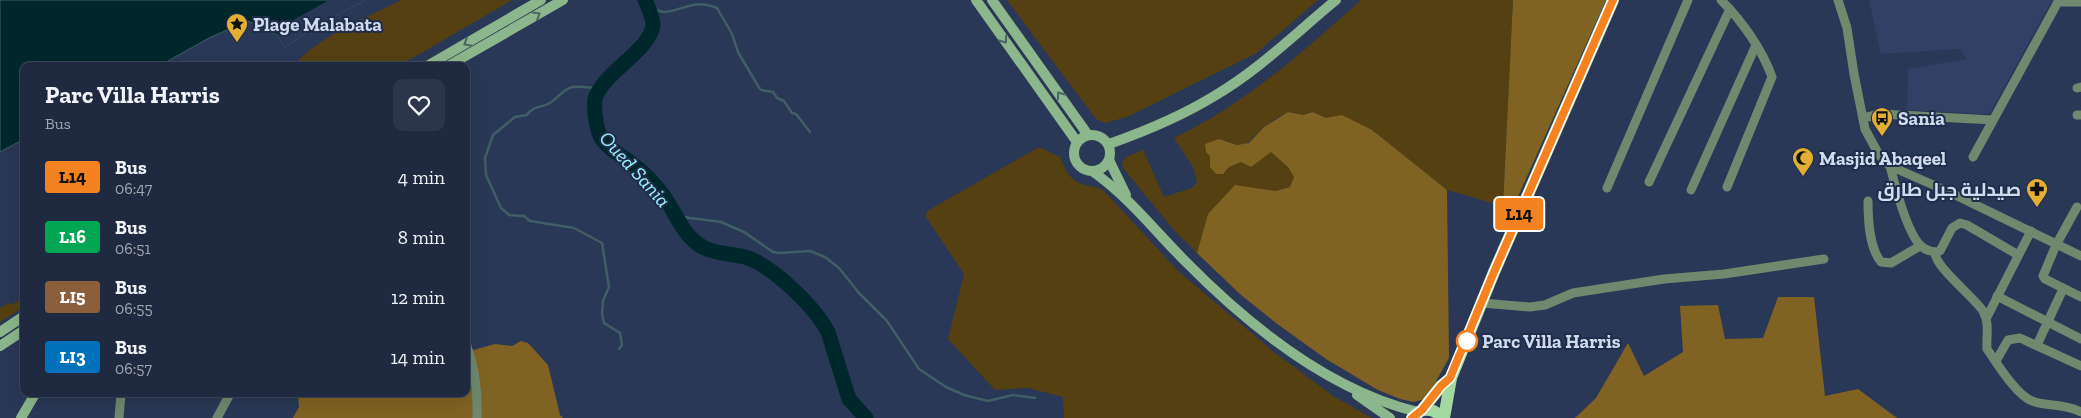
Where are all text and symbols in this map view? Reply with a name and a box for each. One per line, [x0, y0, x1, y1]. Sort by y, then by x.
one-way arrow [532, 11, 541, 21]
place icon: Plage Malabata [225, 12, 249, 43]
place label: Plage Malabata [253, 13, 382, 36]
one-way arrow [998, 34, 1007, 44]
one-way arrow [463, 36, 472, 46]
button: heart [393, 79, 445, 131]
text: Parc Villa Harris [45, 80, 220, 109]
one-way arrow [1057, 91, 1066, 101]
bus stop icon: Sania [1870, 106, 1894, 137]
place label: Sania [1898, 107, 1945, 130]
text: Bus [45, 114, 71, 133]
water label: Oued Sania [595, 126, 675, 212]
mosque icon: Masjid Abaqeel [1791, 146, 1815, 177]
place label: Masjid Abaqeel [1819, 147, 1947, 170]
text: Bus [115, 156, 147, 179]
text: L14 [59, 166, 86, 188]
text: 4 min [398, 166, 445, 189]
pharmacy icon: صيدلية جبل طارق [2025, 177, 2049, 208]
place label: صيدلية جبل طارق [1877, 178, 2021, 201]
text: 06:47 [115, 179, 152, 198]
line badge: L14 [1490, 198, 1548, 230]
text: L14 [1505, 203, 1533, 225]
text: Bus [115, 216, 147, 239]
text: L16 [59, 226, 86, 248]
text: 8 min [398, 226, 445, 249]
text: 06:51 [115, 239, 151, 258]
text: Bus [115, 276, 147, 299]
text: LI5 [60, 286, 85, 308]
text: 12 min [391, 286, 445, 309]
text: 06:55 [115, 299, 153, 318]
marker: Parc Villa Harris [1456, 330, 1478, 352]
place label: Parc Villa Harris [1482, 330, 1621, 353]
text: Bus [115, 336, 147, 359]
text: LI3 [60, 346, 85, 368]
text: 14 min [391, 346, 445, 369]
text: 06:57 [115, 359, 152, 378]

